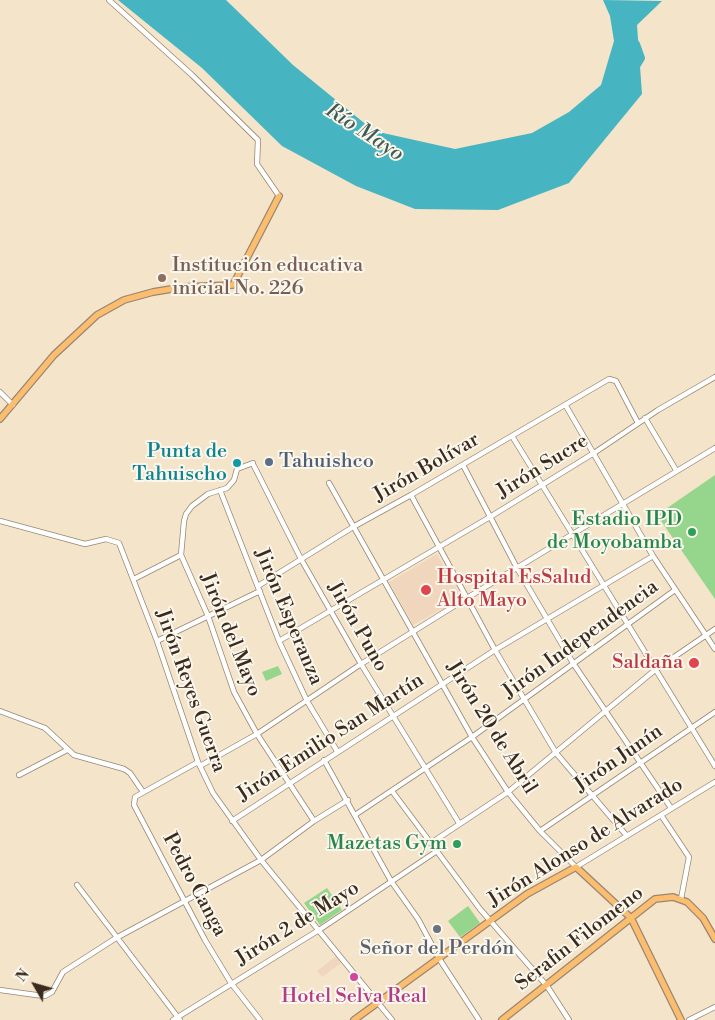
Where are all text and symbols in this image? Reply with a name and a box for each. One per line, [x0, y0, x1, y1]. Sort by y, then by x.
water label: Río Mayo [320, 98, 408, 168]
place label: Institución educativa inicial No. 226 [172, 254, 363, 301]
marker: Institución educativa inicial No. 226 [156, 272, 168, 284]
street label: Jirón Bolívar [370, 428, 484, 508]
street label: Jirón Sucre [493, 430, 593, 504]
place label: Punta de Tahuischo [132, 440, 227, 487]
place label: Tahuishco [279, 450, 374, 474]
marker: Tahuishco [263, 456, 275, 468]
marker: Punta de Tahuischo [231, 457, 243, 469]
place label: Estadio IPD de Moyobamba [547, 508, 682, 555]
marker: Estadio IPD de Moyobamba [686, 526, 698, 538]
street label: Jirón Esperanza [248, 545, 328, 689]
place label: Hospital EsSalud Alto Mayo [437, 566, 591, 613]
street label: Jirón del Mayo [194, 570, 266, 700]
street label: Jirón Independencia [499, 576, 663, 704]
street label: Jirón Puno [322, 578, 392, 676]
marker: Hospital EsSalud Alto Mayo [419, 583, 433, 597]
street label: Jirón Reyes Guerra [149, 606, 231, 776]
place label: Saldaña [612, 651, 683, 675]
marker: Saldaña [687, 656, 701, 670]
street label: Jirón 20 de Abril [441, 657, 541, 799]
street label: Jirón Emilio San Martín [233, 669, 429, 807]
street label: Jirón Junín [570, 720, 668, 798]
street label: Jirón Alonso de Alvarado [484, 773, 688, 913]
street label: Pedro Canga [157, 829, 231, 941]
place label: Mazetas Gym [327, 832, 447, 856]
marker: Mazetas Gym [451, 838, 463, 850]
street label: Jirón 2 de Mayo [232, 877, 364, 971]
street label: Serafin Filomeno [511, 882, 649, 996]
marker: Señor del Perdón [431, 923, 443, 935]
place label: Señor del Perdón [360, 937, 514, 961]
north arrow [10, 960, 60, 1010]
text: N [13, 966, 34, 986]
marker: Hotel Selva Real [348, 971, 360, 983]
place label: Hotel Selva Real [281, 985, 427, 1009]

